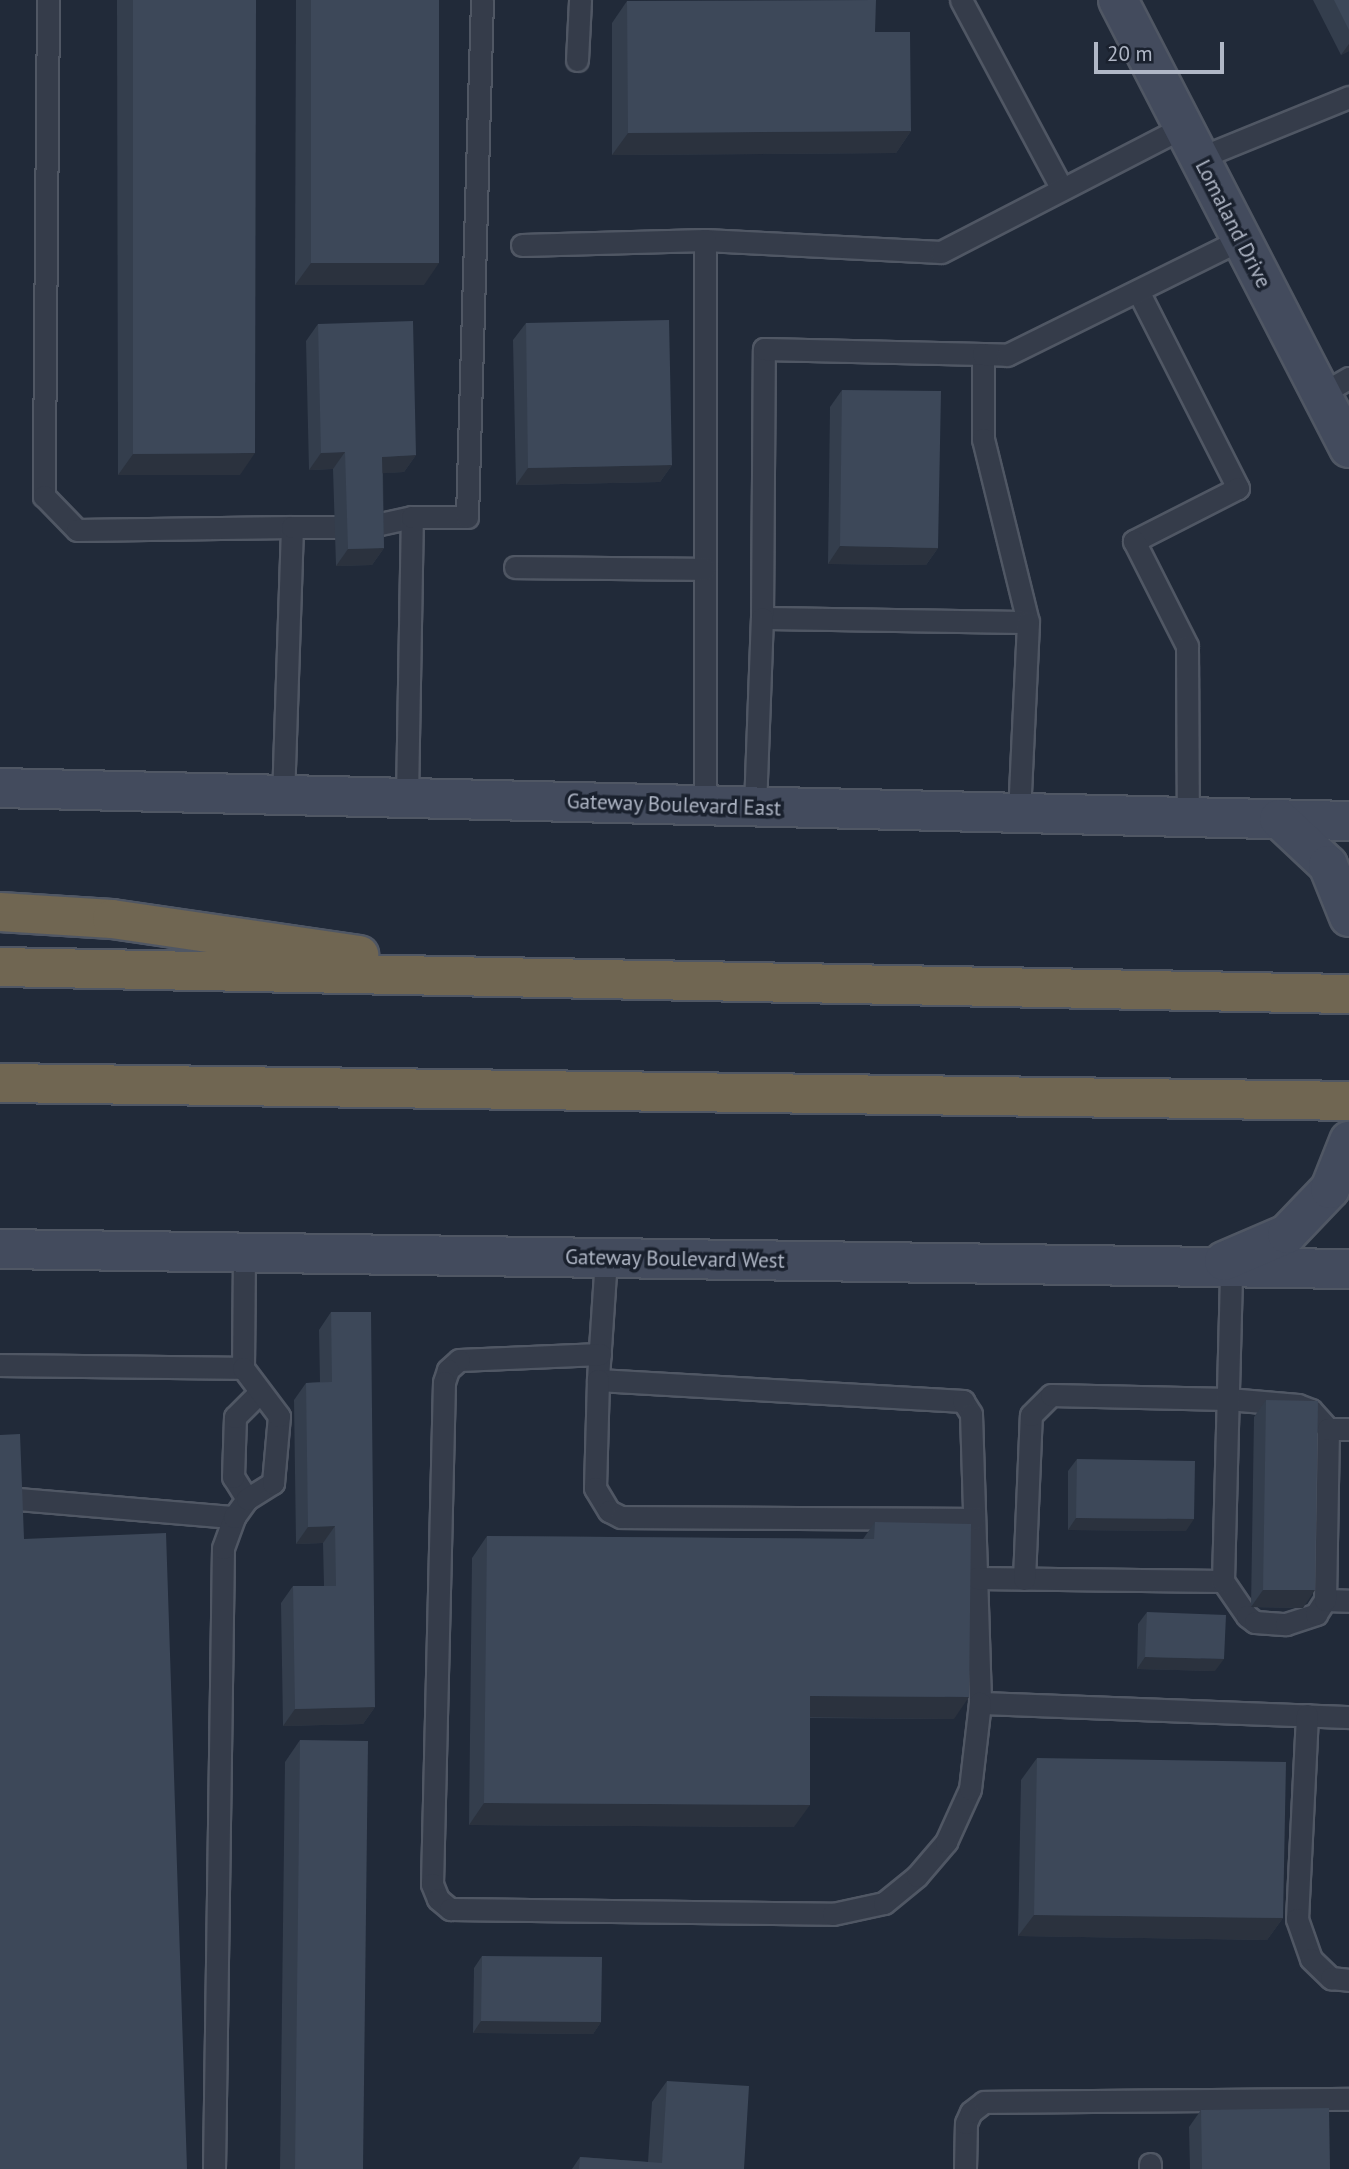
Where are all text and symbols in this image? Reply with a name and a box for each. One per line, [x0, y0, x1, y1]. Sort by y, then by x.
scale bar [1097, 28, 1226, 72]
text: 20 m [1107, 40, 1153, 67]
street label: Lomaland Drive [1190, 156, 1276, 292]
street label: Gateway Boulevard East [566, 789, 782, 821]
street label: Gateway Boulevard West [564, 1244, 786, 1274]

